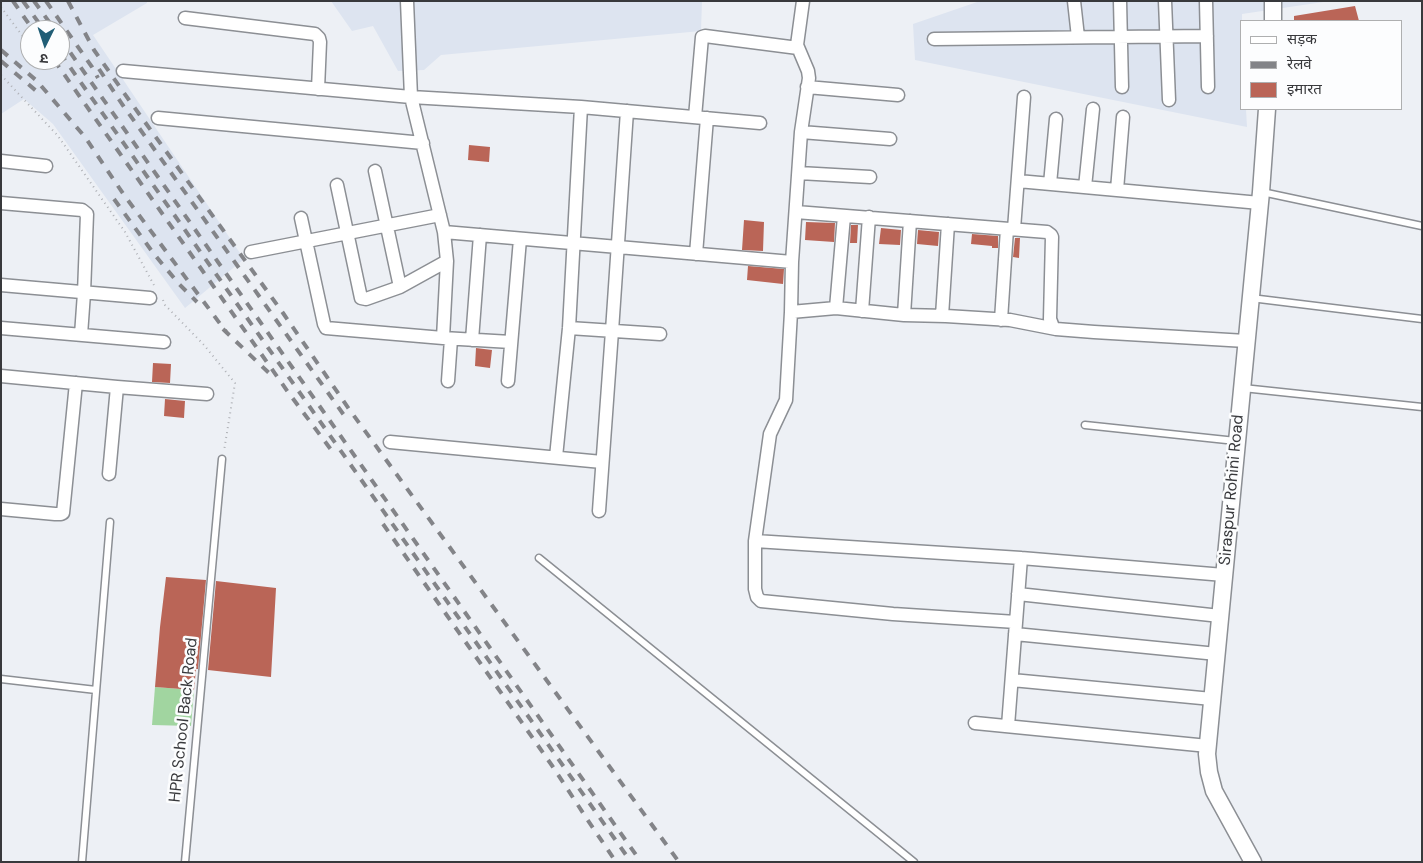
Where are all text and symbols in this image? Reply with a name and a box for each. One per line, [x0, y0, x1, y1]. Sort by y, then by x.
north arrow [20, 20, 70, 70]
legend [1240, 20, 1403, 110]
text: सड़क [1287, 29, 1317, 49]
text: उ [39, 50, 49, 68]
text: रेलवे [1287, 54, 1312, 74]
text: इमारत [1287, 79, 1322, 99]
street label: Siraspur Rohini Road [1216, 414, 1248, 566]
street label: HPR School Back Road [166, 637, 202, 803]

